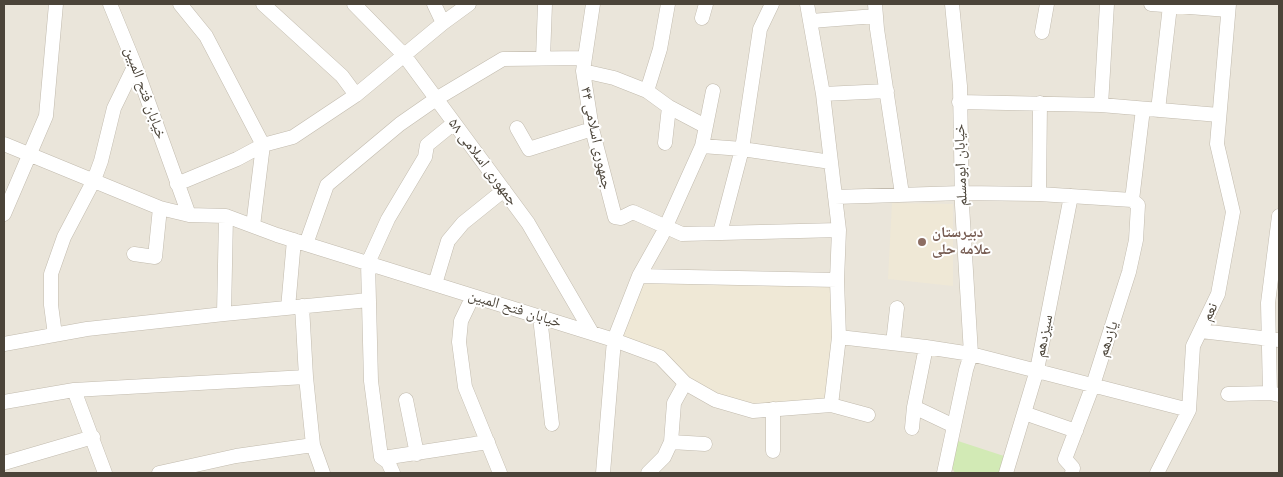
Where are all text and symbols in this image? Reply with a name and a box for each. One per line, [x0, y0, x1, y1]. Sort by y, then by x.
street label: خیابان فتح المبین [120, 45, 170, 141]
street label: جمهوری اسلامی ۴۴ [576, 85, 616, 191]
street label: جمهوری اسلامی ۵۸ [444, 115, 522, 209]
street label: خیابان ابومسلم [951, 123, 971, 207]
place label: دبیرستان علامه حلی [932, 224, 991, 259]
marker: دبیرستان علامه حلی [916, 236, 928, 248]
street label: خیابان فتح المبین [466, 286, 564, 332]
street label: نعم [1198, 300, 1222, 324]
street label: سیزدهم [1031, 313, 1057, 359]
street label: یازدهم [1094, 319, 1122, 359]

